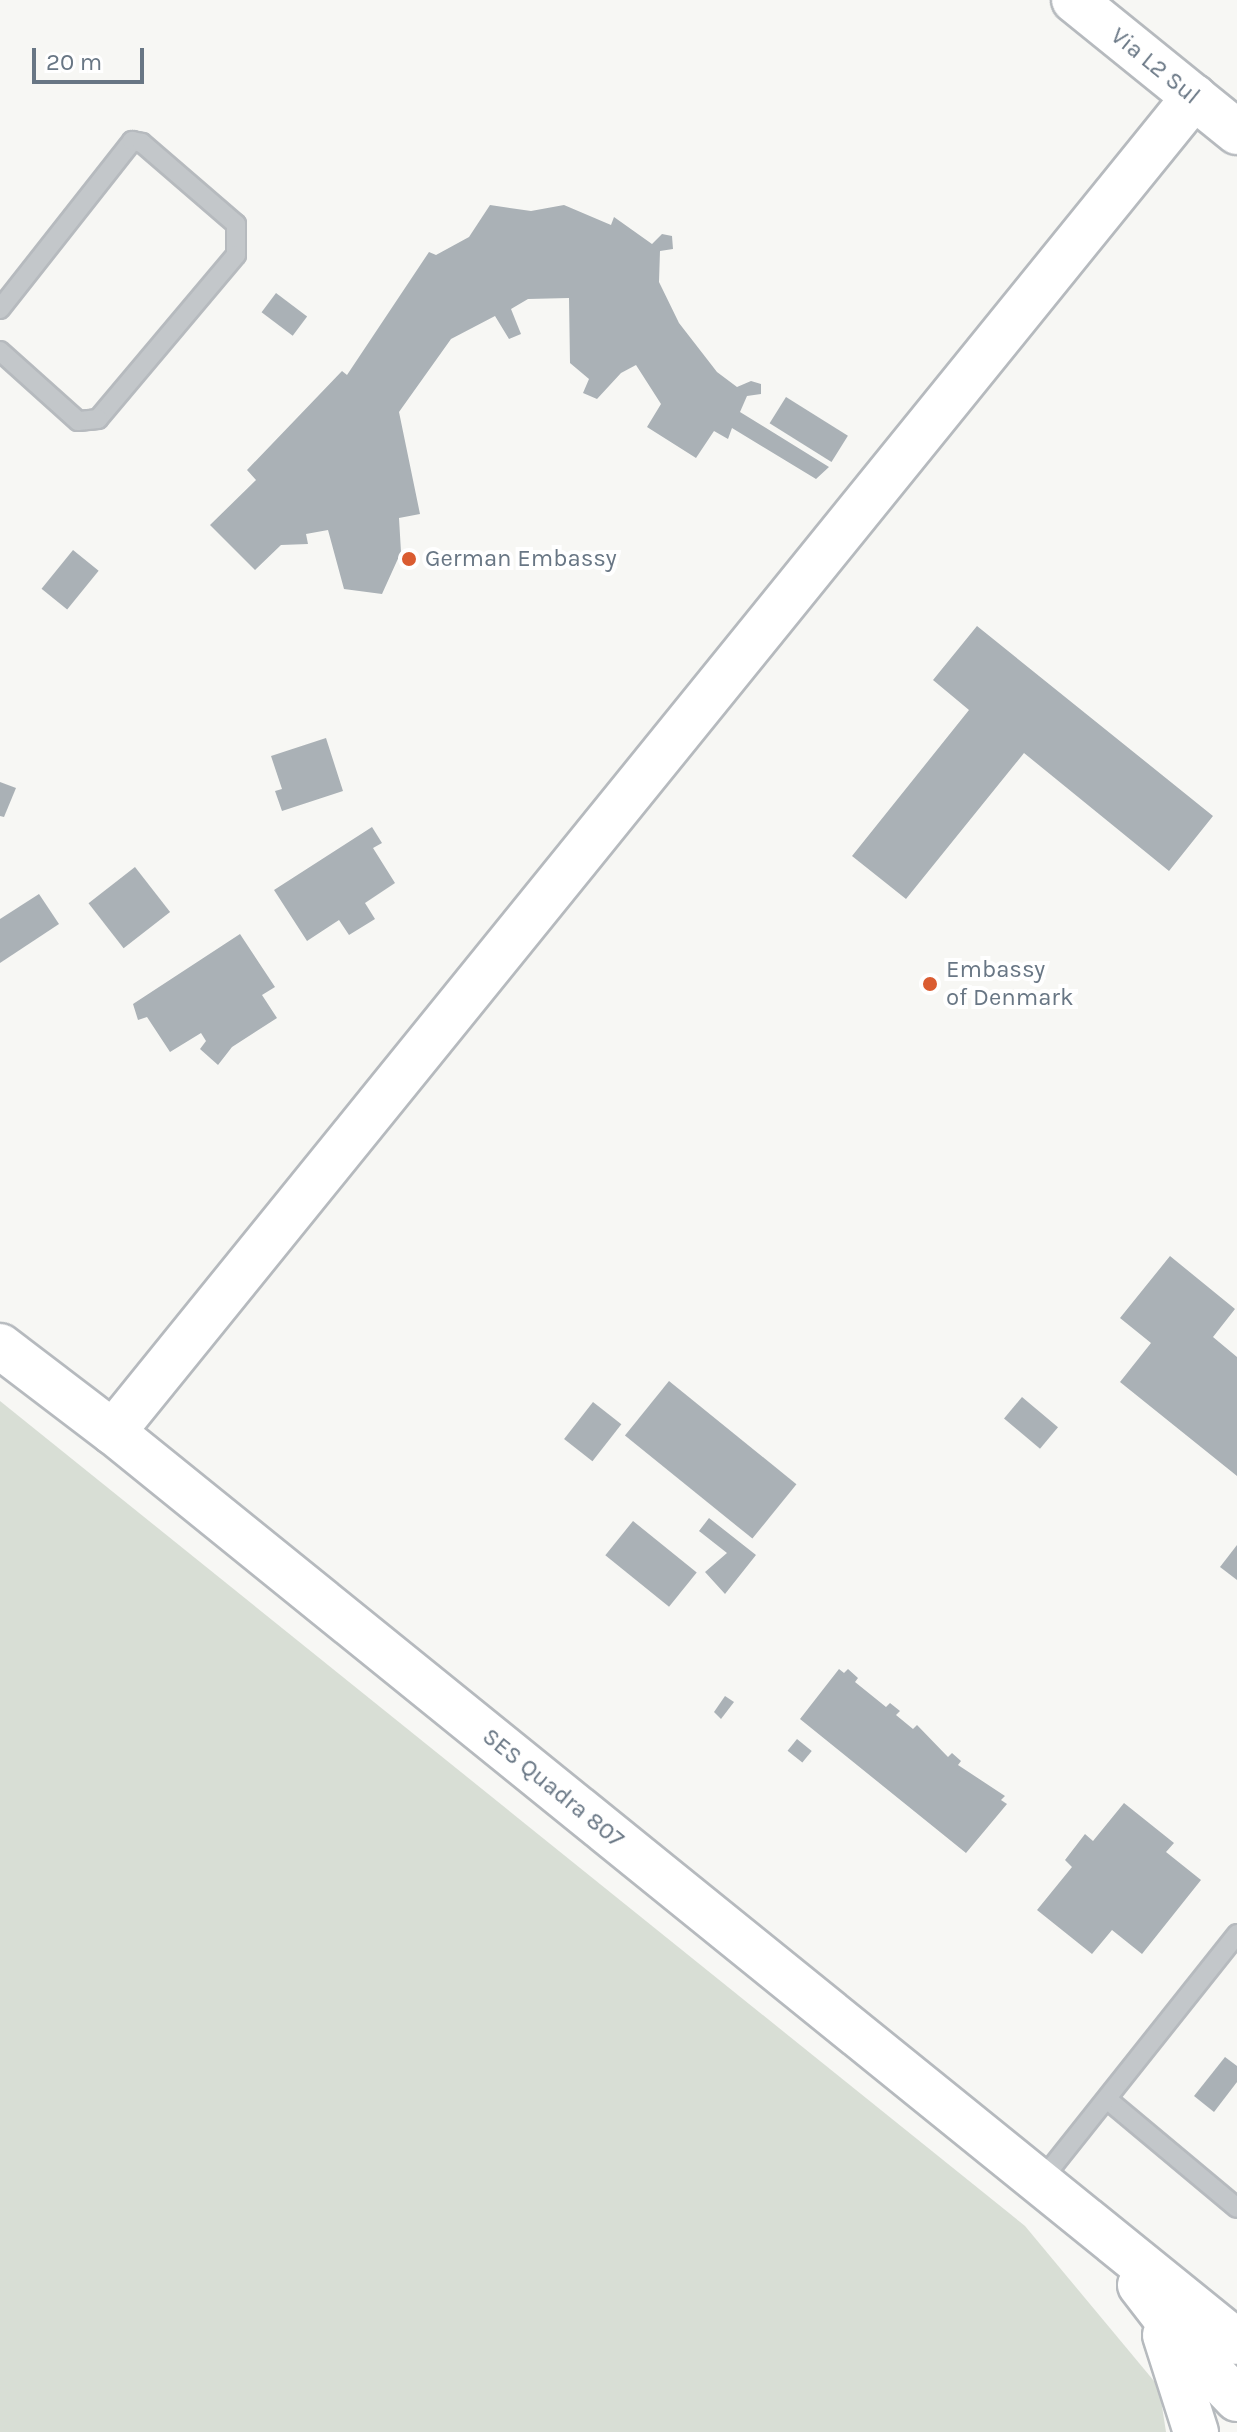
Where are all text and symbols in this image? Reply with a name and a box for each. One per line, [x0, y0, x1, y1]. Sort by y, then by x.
street label: Via L2 Sul [1105, 21, 1205, 111]
scale bar [36, 32, 148, 82]
text: 20 m [46, 48, 102, 76]
place label: German Embassy [425, 545, 617, 573]
marker: German Embassy [400, 550, 418, 568]
place label: Embassy of Denmark [946, 956, 1074, 1012]
marker: Embassy of Denmark [921, 975, 939, 993]
street label: SES Quadra 807 [476, 1722, 630, 1854]

